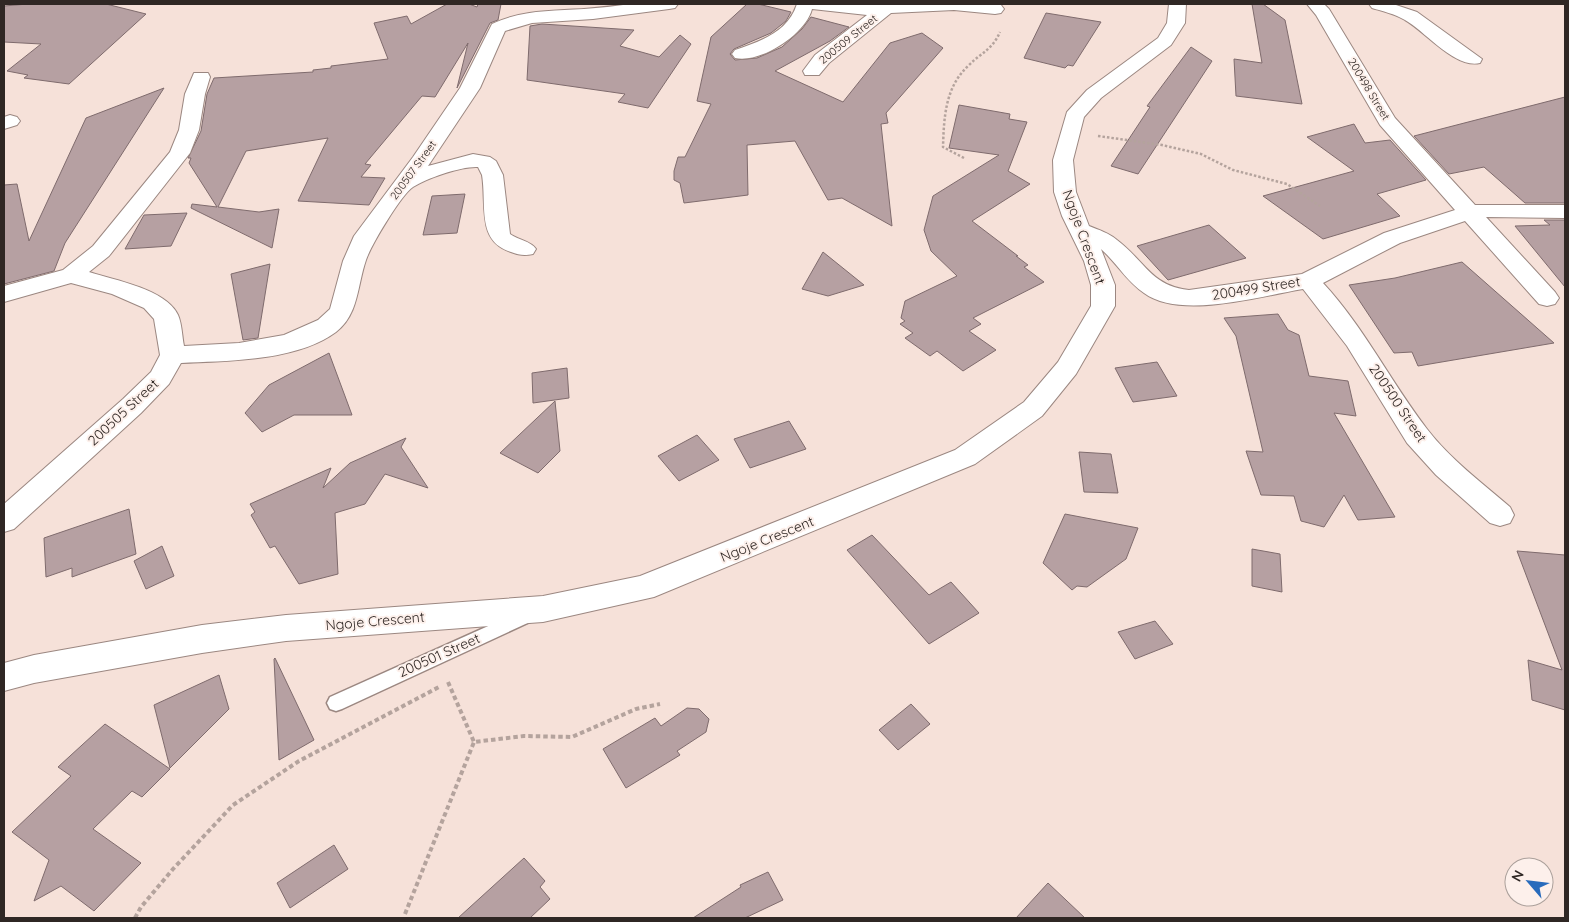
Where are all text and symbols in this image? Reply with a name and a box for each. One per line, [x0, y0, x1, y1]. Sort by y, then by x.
street label: 200509 Street [816, 11, 880, 67]
street label: 200498 Street [1345, 55, 1393, 123]
street label: 200507 Street [387, 137, 439, 202]
street label: Ngoje Crescent [1059, 187, 1110, 287]
street label: 200499 Street [1211, 272, 1302, 304]
street label: 200500 Street [1365, 360, 1431, 446]
street label: 200505 Street [84, 375, 162, 449]
street label: Ngoje Crescent [718, 512, 817, 566]
street label: Ngoje Crescent [325, 608, 426, 634]
street label: 200501 Street [395, 629, 483, 681]
north arrow [1504, 857, 1554, 907]
text: N [1507, 867, 1528, 885]

